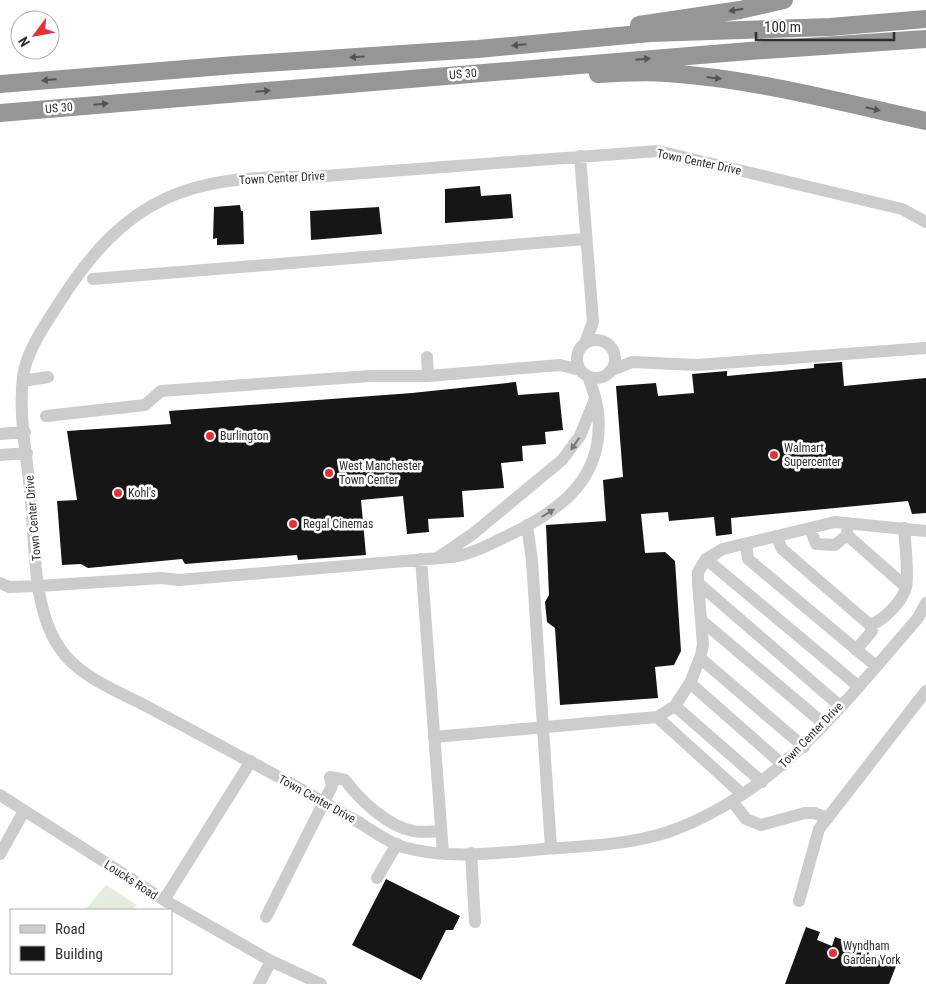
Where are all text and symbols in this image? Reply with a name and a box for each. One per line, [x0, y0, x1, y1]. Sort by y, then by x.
one-way arrow [728, 7, 744, 15]
north arrow [10, 10, 60, 60]
scale bar [756, 10, 894, 42]
text: 100 m [764, 18, 801, 36]
text: N [15, 34, 33, 50]
one-way arrow [511, 41, 527, 49]
one-way arrow [349, 53, 365, 61]
one-way arrow [636, 55, 652, 63]
street label: US 30 [449, 66, 477, 82]
one-way arrow [706, 75, 722, 83]
one-way arrow [40, 76, 56, 84]
one-way arrow [255, 86, 271, 94]
street label: US 30 [45, 100, 73, 116]
one-way arrow [93, 100, 109, 108]
one-way arrow [866, 105, 881, 113]
street label: Town Center Drive [656, 146, 743, 178]
street label: Town Center Drive [239, 169, 326, 187]
place label: Burlington [220, 429, 269, 443]
marker: Burlington [204, 430, 216, 442]
one-way arrow [570, 437, 580, 450]
place label: Walmart Supercenter [784, 441, 841, 469]
marker: Walmart Supercenter [768, 449, 780, 461]
place label: West Manchester Town Center [339, 459, 422, 487]
marker: West Manchester Town Center [323, 467, 335, 479]
street label: Town Center Drive [22, 474, 44, 561]
place label: Kohl's [128, 486, 156, 500]
marker: Kohl's [112, 487, 124, 499]
one-way arrow [541, 508, 554, 518]
place label: Regal Cinemas [303, 517, 373, 531]
marker: Regal Cinemas [287, 518, 299, 530]
street label: Town Center Drive [776, 699, 846, 771]
street label: Town Center Drive [276, 772, 358, 826]
street label: Loucks Road [102, 858, 160, 902]
legend [10, 909, 172, 974]
text: Road [55, 920, 85, 938]
place label: Wyndham Garden York [843, 939, 901, 967]
text: Building [55, 945, 103, 963]
marker: Wyndham Garden York [827, 947, 839, 959]

